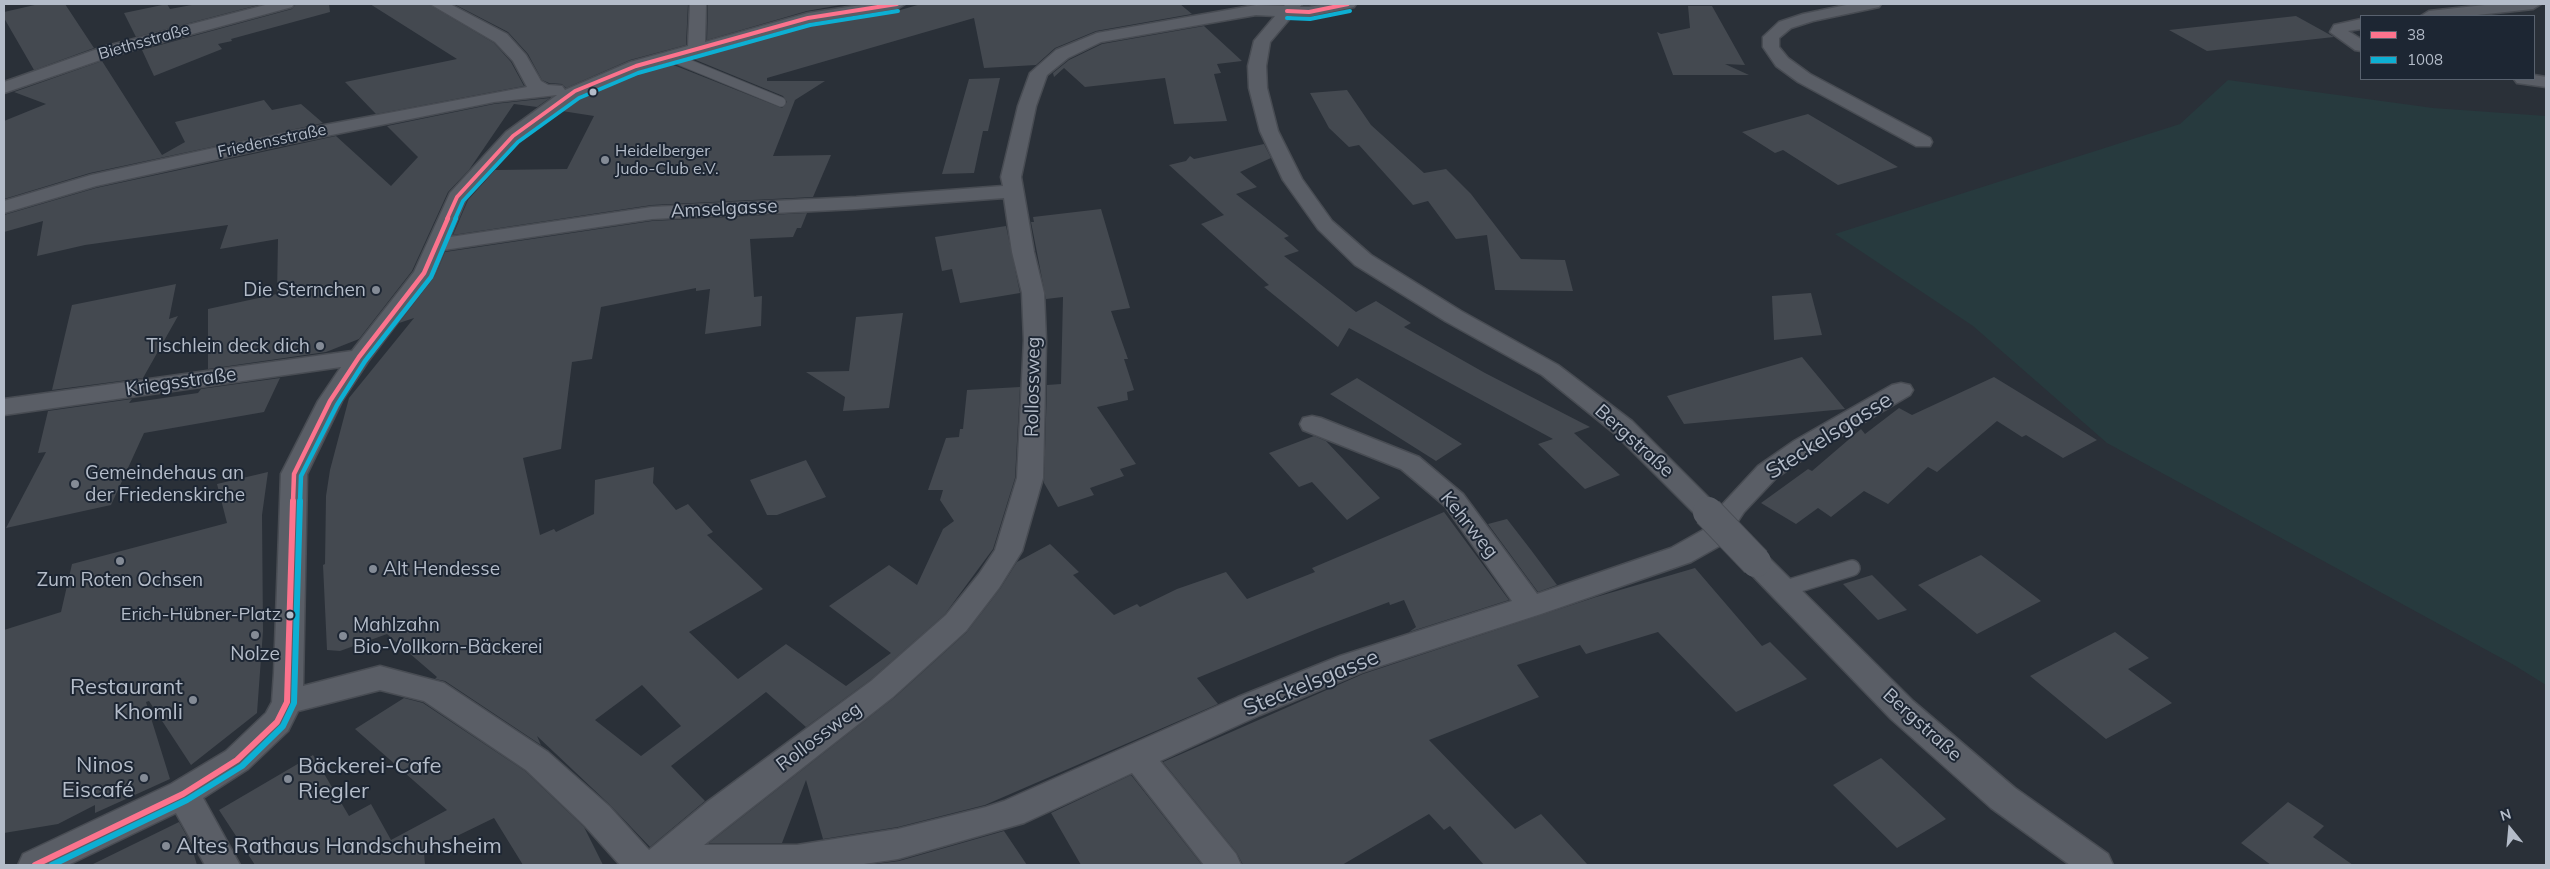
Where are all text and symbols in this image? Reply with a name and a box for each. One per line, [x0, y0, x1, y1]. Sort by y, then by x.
legend [2360, 15, 2535, 80]
street label: Biethsstraße [96, 20, 192, 64]
text: 38 [2407, 25, 2425, 44]
text: 1008 [2407, 50, 2443, 69]
unlabelled marker [588, 87, 598, 97]
street label: Friedensstraße [216, 120, 328, 162]
place label: Heidelberger Judo-Club e.V. [615, 141, 719, 179]
marker: Heidelberger Judo-Club e.V. [599, 154, 611, 166]
street label: Amselgasse [670, 195, 778, 223]
place label: Die Sternchen [243, 279, 366, 301]
marker: Die Sternchen [370, 284, 382, 296]
place label: Tischlein deck dich [146, 335, 310, 357]
street label: Rollossweg [1021, 337, 1045, 437]
marker: Tischlein deck dich [314, 340, 326, 352]
street label: Kriegsstraße [124, 363, 238, 401]
street label: Steckelsgasse [1761, 387, 1897, 485]
street label: Bergstraße [1590, 400, 1678, 482]
place label: Gemeindehaus an der Friedenskirche [85, 462, 245, 506]
marker: Gemeindehaus an der Friedenskirche [69, 478, 81, 490]
street label: Kehrweg [1435, 487, 1503, 563]
marker: Zum Roten Ochsen [114, 555, 126, 567]
place label: Alt Hendesse [383, 558, 500, 580]
marker: Alt Hendesse [367, 563, 379, 575]
place label: Zum Roten Ochsen [37, 569, 203, 591]
place label: Erich-Hübner-Platz [121, 604, 281, 626]
marker: Erich-Hübner-Platz [285, 610, 295, 620]
place label: Mahlzahn Bio-Vollkorn-Bäckerei [353, 614, 543, 658]
marker: Nolze [249, 629, 261, 641]
marker: Mahlzahn Bio-Vollkorn-Bäckerei [337, 630, 349, 642]
place label: Nolze [230, 643, 280, 665]
street label: Steckelsgasse [1240, 644, 1382, 722]
place label: Restaurant Khomli [70, 674, 183, 726]
street label: Bergstraße [1878, 684, 1966, 766]
marker: Restaurant Khomli [187, 694, 199, 706]
street label: Rollossweg [772, 698, 866, 776]
place label: Ninos Eiscafé [62, 752, 134, 804]
place label: Bäckerei-Cafe Riegler [298, 753, 442, 804]
marker: Ninos Eiscafé [138, 772, 150, 784]
marker: Bäckerei-Cafe Riegler [282, 773, 294, 785]
north arrow [2485, 804, 2535, 854]
text: N [2498, 805, 2513, 825]
place label: Altes Rathaus Handschuhsheim [176, 833, 502, 859]
marker: Altes Rathaus Handschuhsheim [160, 840, 172, 852]

